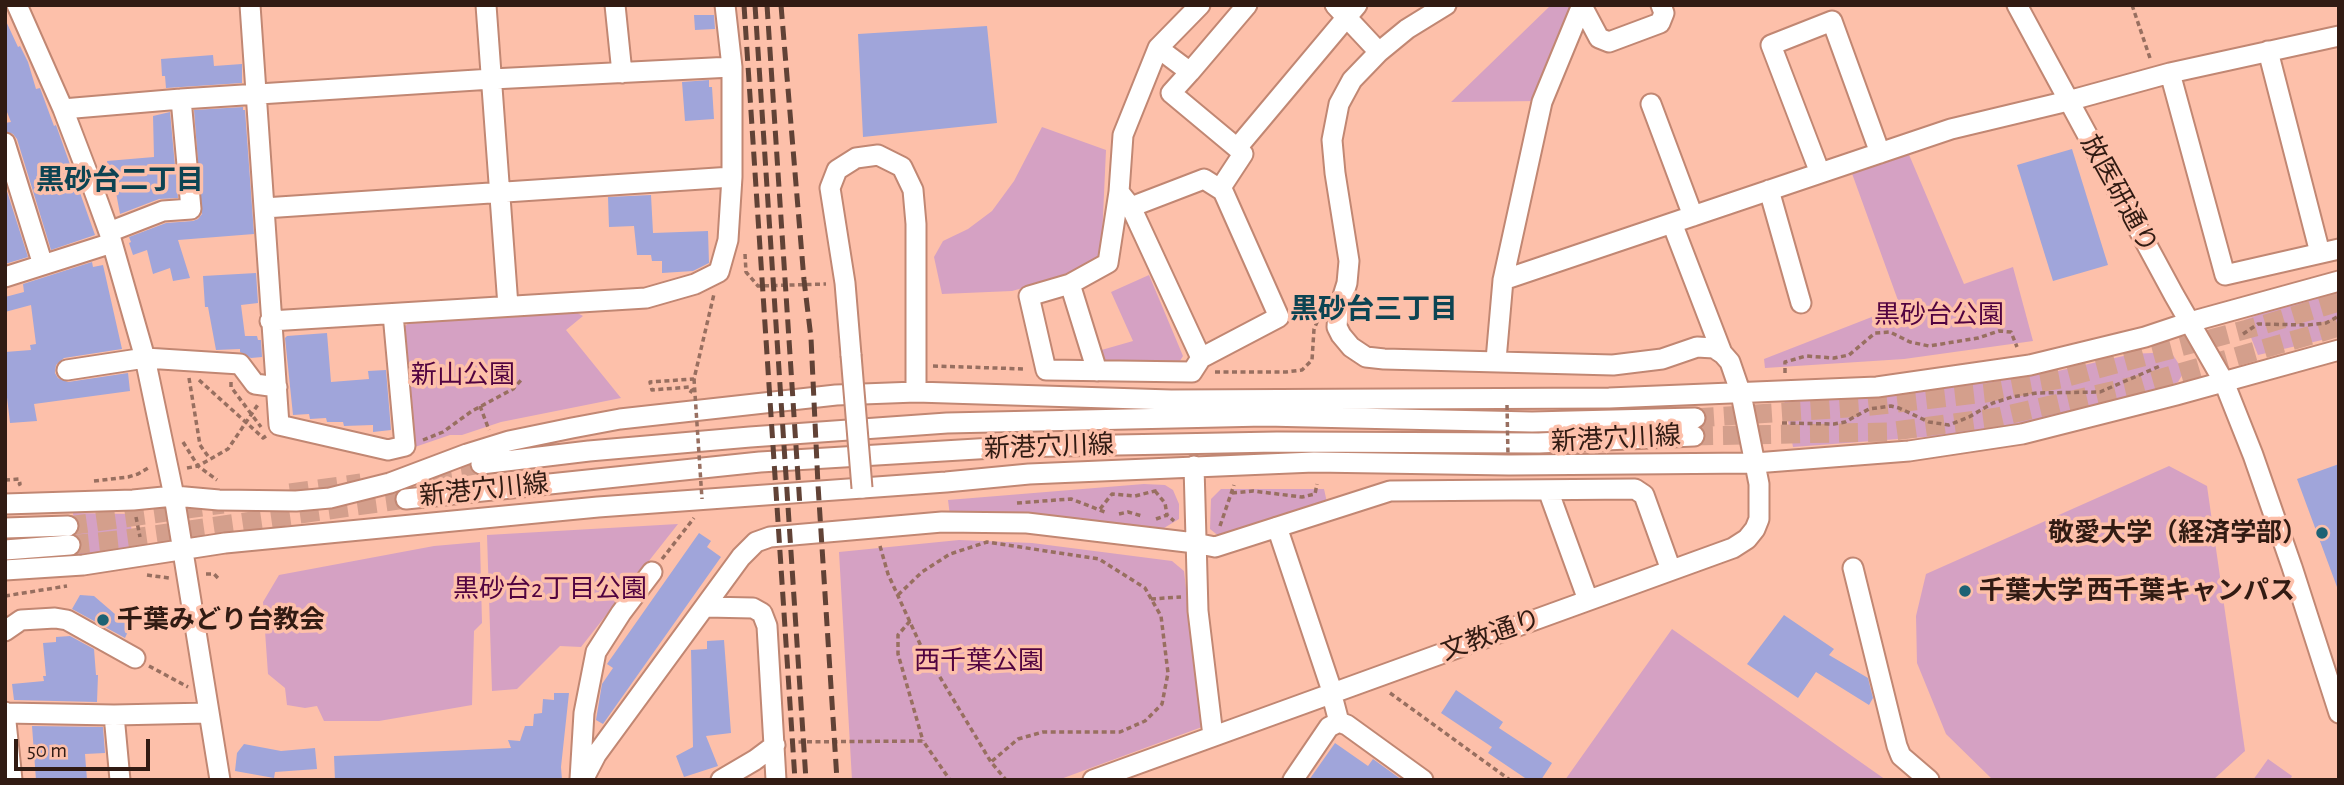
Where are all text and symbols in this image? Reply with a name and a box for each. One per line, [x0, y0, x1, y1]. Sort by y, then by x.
street label: 放医研通り [2074, 130, 2164, 258]
district label: 黒砂台二丁目 [36, 164, 204, 198]
district label: 黒砂台三丁目 [1290, 293, 1458, 327]
park label: 黒砂台公園 [1874, 299, 2004, 331]
park label: 新山公園 [411, 359, 515, 391]
street label: 新港穴川線 [1550, 420, 1682, 458]
street label: 新港穴川線 [983, 429, 1115, 465]
street label: 新港穴川線 [418, 468, 550, 512]
place label: 敬愛大学（経済学部） [2048, 517, 2308, 549]
marker: 敬愛大学（経済学部） [2314, 525, 2330, 541]
park label: 黒砂台2丁目公園 [453, 573, 647, 605]
place label: 千葉大学 西千葉キャンパス [1979, 575, 2295, 607]
marker: 千葉大学 西千葉キャンパス [1957, 583, 1973, 599]
street label: 文教通り [1437, 603, 1545, 667]
place label: 千葉みどり台教会 [117, 604, 325, 636]
marker: 千葉みどり台教会 [95, 612, 111, 628]
park label: 西千葉公園 [914, 645, 1044, 677]
scale bar [18, 726, 154, 770]
text: 50 m [27, 740, 67, 761]

